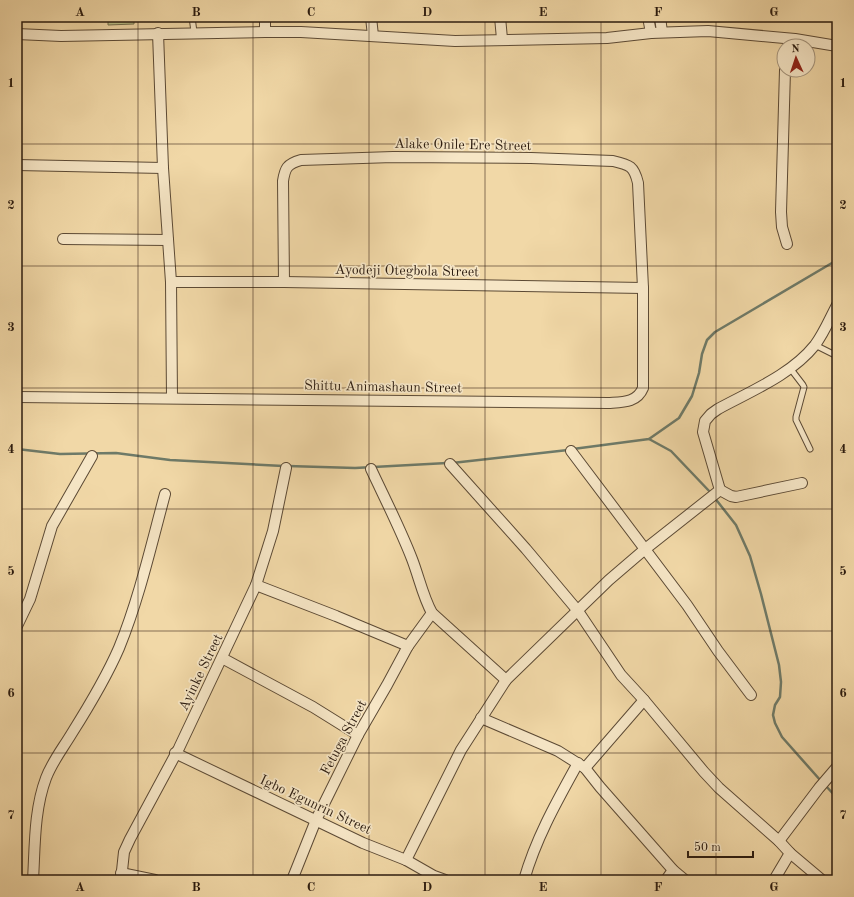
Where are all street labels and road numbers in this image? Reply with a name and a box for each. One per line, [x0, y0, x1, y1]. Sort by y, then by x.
street label: Alake Onile Ere Street [394, 137, 532, 153]
street label: Ayodeji Otegbola Street [335, 263, 479, 279]
street label: Shittu Animashaun Street [304, 379, 462, 395]
street label: Ayinke Street [176, 632, 226, 713]
street label: Fetuga Street [318, 698, 370, 777]
street label: Igbo Egunrin Street [258, 773, 374, 837]

